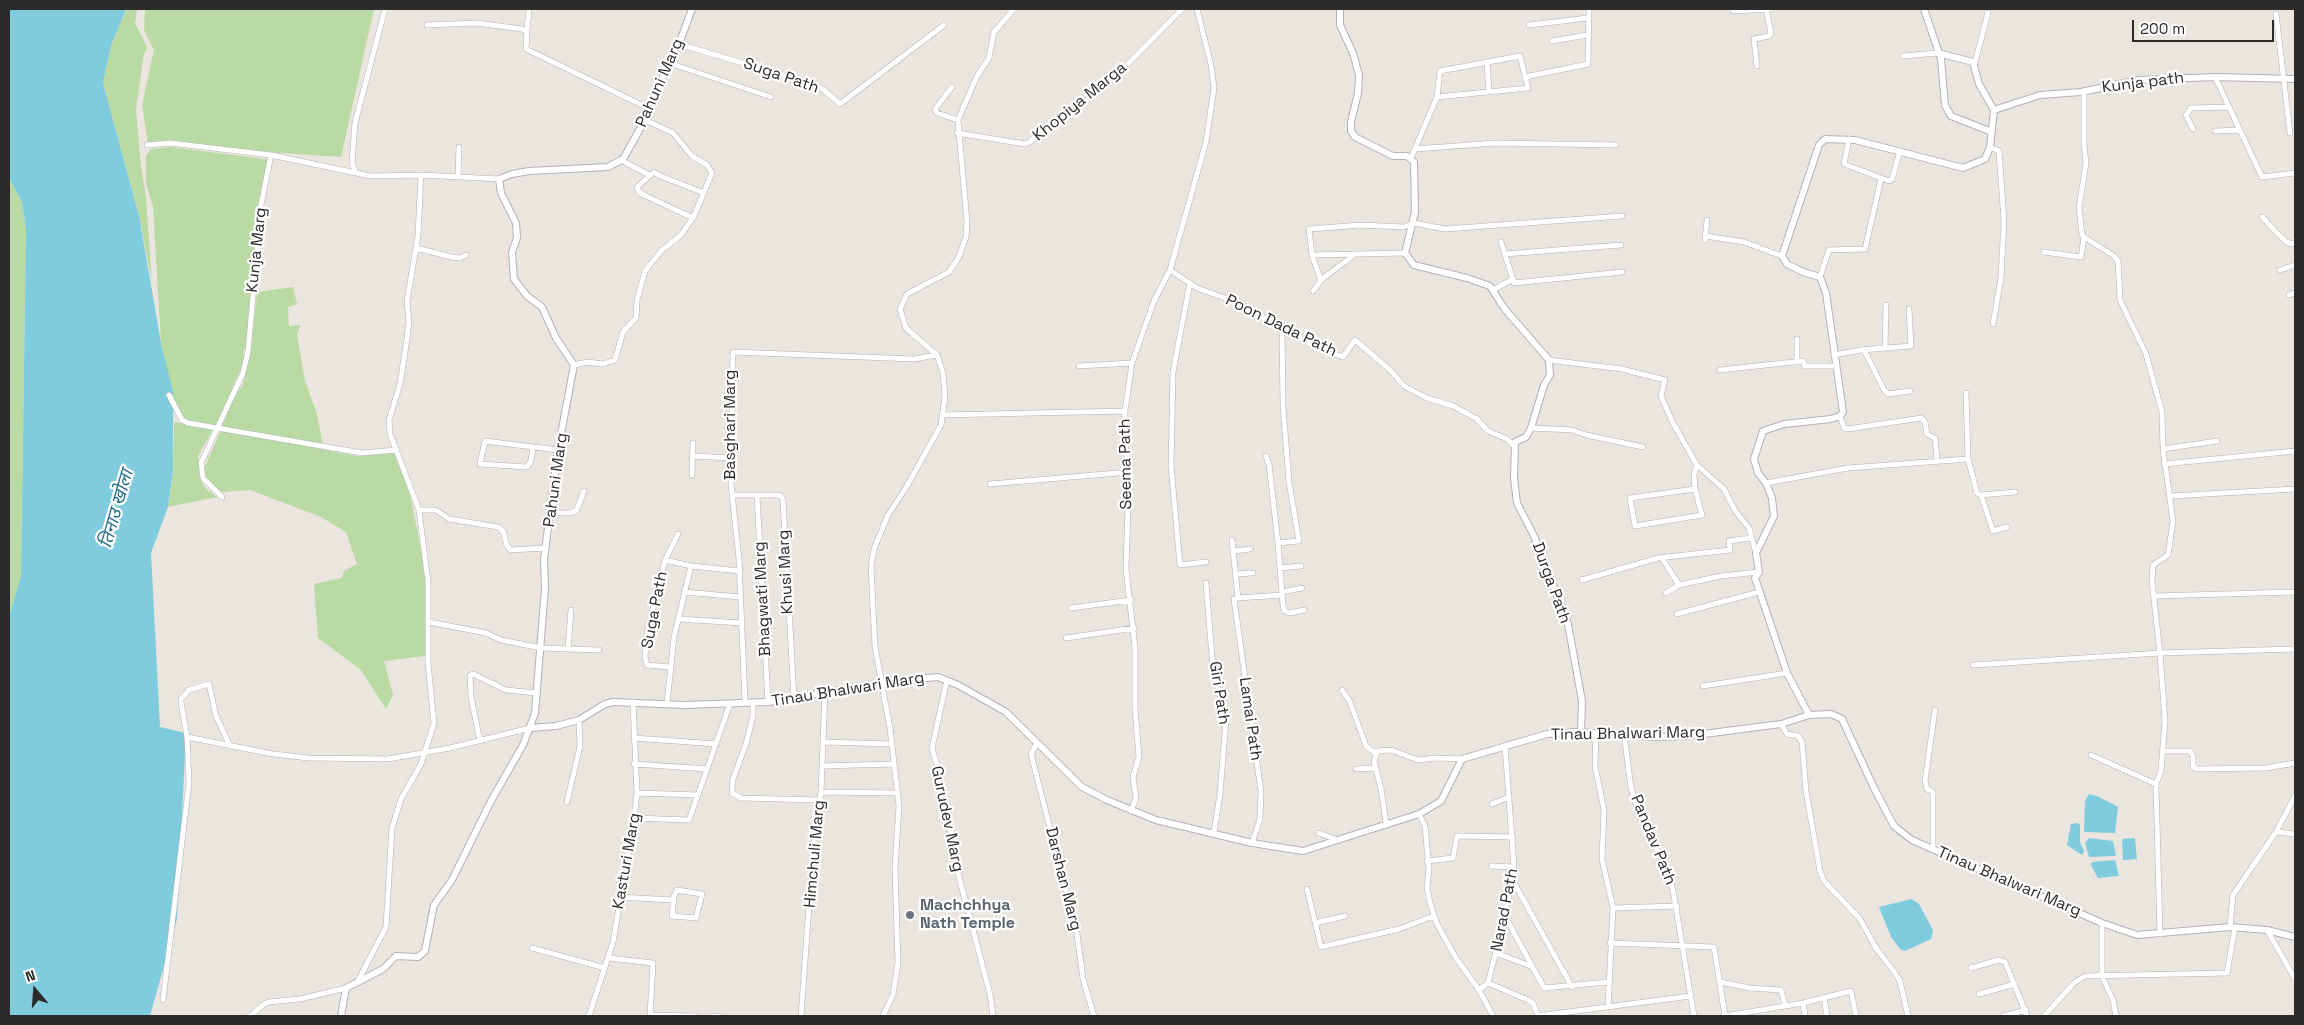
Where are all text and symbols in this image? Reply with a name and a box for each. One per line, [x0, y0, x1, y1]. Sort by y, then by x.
scale bar [2134, 10, 2276, 42]
text: 200 m [2140, 19, 2185, 38]
street label: Pahuni Marg [632, 36, 688, 130]
street label: Suga Path [741, 54, 821, 98]
street label: Khopiya Marga [1029, 58, 1131, 146]
street label: Kunja path [2101, 68, 2185, 98]
street label: Kunja Marg [243, 206, 271, 294]
street label: Poon Dada Path [1222, 291, 1340, 361]
street label: Basghari Marg [721, 370, 741, 480]
street label: Seema Path [1116, 418, 1136, 510]
street label: Pahuni Marg [540, 432, 572, 528]
water label: तिनाउ खोला [96, 467, 138, 551]
street label: Khusi Marg [774, 529, 798, 615]
street label: Durga Path [1527, 540, 1575, 626]
street label: Bhagwati Marg [750, 541, 776, 657]
street label: Suga Path [638, 570, 672, 650]
street label: Giri Path [1205, 660, 1233, 726]
street label: Tinau Bhalwari Marg [770, 668, 926, 712]
street label: Lamai Path [1235, 676, 1265, 762]
street label: Tinau Bhalwari Marg [1551, 723, 1705, 745]
street label: Gurudev Marg [926, 764, 968, 874]
street label: Pandav Path [1626, 792, 1680, 888]
street label: Himchuli Marg [801, 799, 829, 909]
street label: Kasturi Marg [609, 811, 645, 911]
street label: Darshan Marg [1041, 825, 1085, 933]
street label: Tinau Bhalwari Marg [1934, 843, 2084, 921]
street label: Narad Path [1488, 867, 1522, 953]
place label: Machchhya Nath Temple [920, 896, 1015, 934]
marker: Machchhya Nath Temple [904, 909, 916, 921]
north arrow [10, 965, 60, 1015]
text: N [23, 966, 38, 986]

